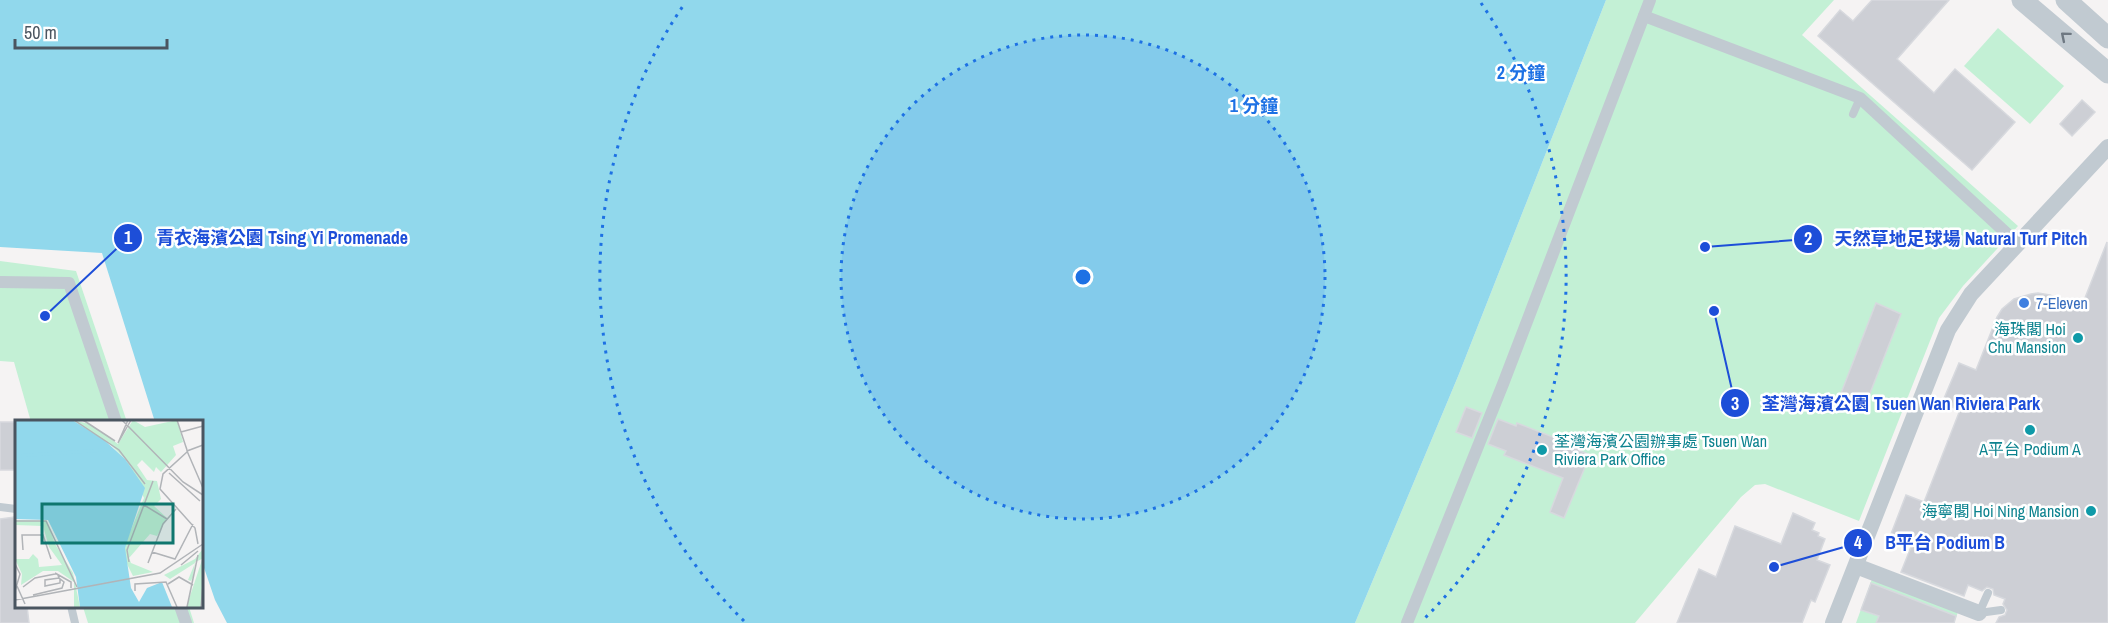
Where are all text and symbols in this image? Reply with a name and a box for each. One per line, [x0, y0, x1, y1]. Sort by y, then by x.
scale bar [15, 12, 166, 50]
text: 50 m [24, 20, 57, 45]
one-way arrow [2061, 33, 2072, 44]
text: 2 分鐘 [1497, 60, 1545, 85]
text: 1 分鐘 [1230, 93, 1278, 118]
callout: 青衣海濱公園 Tsing Yi Promenade [113, 220, 420, 256]
callout: 天然草地足球場 Natural Turf Pitch [1793, 221, 2100, 257]
text: 1 [124, 225, 133, 250]
text: 青衣海濱公園 Tsing Yi Promenade [156, 225, 408, 250]
text: 2 [1804, 226, 1812, 251]
text: 天然草地足球場 Natural Turf Pitch [1835, 226, 2087, 251]
centre of rings [1073, 267, 1093, 287]
place label: 7-Eleven [2036, 292, 2088, 314]
marker: 7-Eleven [2017, 296, 2031, 310]
place label: 海珠閣 Hoi Chu Mansion [1988, 318, 2066, 358]
marker: 海珠閣 Hoi Chu Mansion [2071, 331, 2085, 345]
callout: 荃灣海濱公園 Tsuen Wan Riviera Park [1720, 385, 2052, 421]
text: 3 [1731, 391, 1739, 416]
text: 荃灣海濱公園 Tsuen Wan Riviera Park [1762, 391, 2041, 416]
inset map [15, 420, 202, 608]
marker: A平台 Podium A [2023, 423, 2037, 437]
place label: 荃灣海濱公園辦事處 Tsuen Wan Riviera Park Office [1554, 430, 1767, 470]
place label: A平台 Podium A [1978, 438, 2081, 460]
marker: 荃灣海濱公園辦事處 Tsuen Wan Riviera Park Office [1535, 443, 1549, 457]
place label: 海寧閣 Hoi Ning Mansion [1922, 500, 2079, 522]
marker: 海寧閣 Hoi Ning Mansion [2084, 504, 2098, 518]
callout: B平台 Podium B [1843, 525, 2016, 561]
text: 4 [1854, 530, 1863, 555]
text: B平台 Podium B [1885, 530, 2005, 555]

